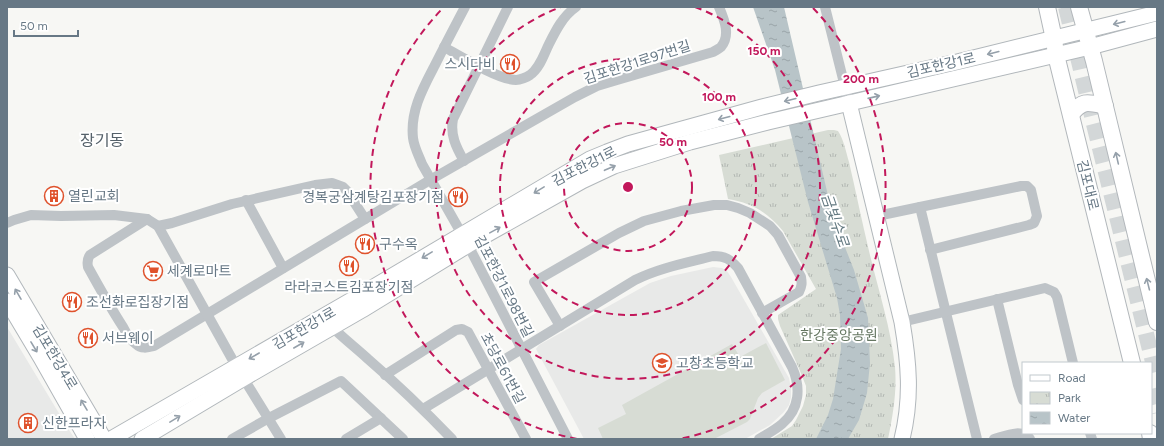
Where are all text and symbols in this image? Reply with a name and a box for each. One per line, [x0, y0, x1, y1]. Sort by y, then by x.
scale bar [14, 12, 78, 38]
text: 50 m [20, 19, 48, 33]
one-way arrow [1113, 19, 1126, 27]
street label: 김포한강1로97번길 [582, 37, 693, 88]
text: 150 m [747, 44, 781, 58]
street label: 김포한강1로 [905, 49, 977, 82]
one-way arrow [987, 50, 1000, 58]
restaurant icon: 스시다비 [499, 53, 521, 75]
place label: 스시다비 [444, 56, 496, 73]
text: 200 m [843, 72, 879, 86]
text: 100 m [702, 90, 736, 104]
one-way arrow [868, 92, 881, 100]
one-way arrow [784, 97, 797, 105]
one-way arrow [718, 115, 731, 122]
district label: 장기동 [80, 131, 124, 150]
text: 50 m [659, 135, 687, 149]
street label: 김포한강1로 [549, 143, 619, 190]
one-way arrow [1113, 152, 1120, 165]
street label: 김포대로 [1073, 158, 1102, 212]
one-way arrow [603, 164, 615, 171]
centre of rings [621, 180, 635, 194]
building icon: 열린교회 [43, 185, 65, 207]
restaurant icon: 경복궁삼계탕김포장기점 [447, 186, 469, 208]
one-way arrow [533, 186, 545, 194]
place label: 열린교회 [68, 188, 120, 205]
place label: 경복궁삼계탕김포장기점 [302, 189, 444, 206]
water label: 금빛수로 [818, 191, 853, 250]
one-way arrow [489, 225, 501, 233]
street label: 김포한강1로98번길 [470, 232, 537, 340]
restaurant icon: 구수옥 [354, 233, 376, 255]
place label: 구수옥 [379, 236, 418, 253]
one-way arrow [421, 252, 433, 260]
restaurant icon: 라라코스트김포장기점 [338, 255, 360, 277]
supermarket icon: 세계로마트 [142, 260, 164, 282]
place label: 세계로마트 [167, 263, 232, 280]
one-way arrow [1143, 278, 1151, 291]
place label: 라라코스트김포장기점 [285, 279, 413, 296]
one-way arrow [13, 288, 21, 300]
restaurant icon: 조선화로집장기점 [61, 291, 83, 313]
place label: 조선화로집장기점 [86, 294, 189, 311]
street label: 김포한강1로 [270, 303, 339, 353]
street label: 김포한강4로 [28, 322, 81, 393]
restaurant icon: 서브웨이 [77, 327, 99, 349]
park label: 한강중앙공원 [800, 327, 878, 344]
place label: 서브웨이 [102, 330, 154, 347]
street label: 초당로61번길 [477, 330, 528, 407]
one-way arrow [31, 341, 39, 353]
one-way arrow [293, 341, 305, 349]
school or university icon: 고창초등학교 [651, 352, 673, 374]
one-way arrow [248, 353, 260, 361]
place label: 고창초등학교 [676, 355, 753, 372]
legend [1022, 362, 1152, 434]
text: Road [1058, 371, 1086, 385]
text: Park [1058, 391, 1081, 405]
one-way arrow [80, 400, 88, 411]
text: Water [1058, 411, 1090, 425]
building icon: 신한프라자 [17, 412, 39, 434]
one-way arrow [169, 414, 181, 422]
place label: 신한프라자 [42, 415, 107, 432]

